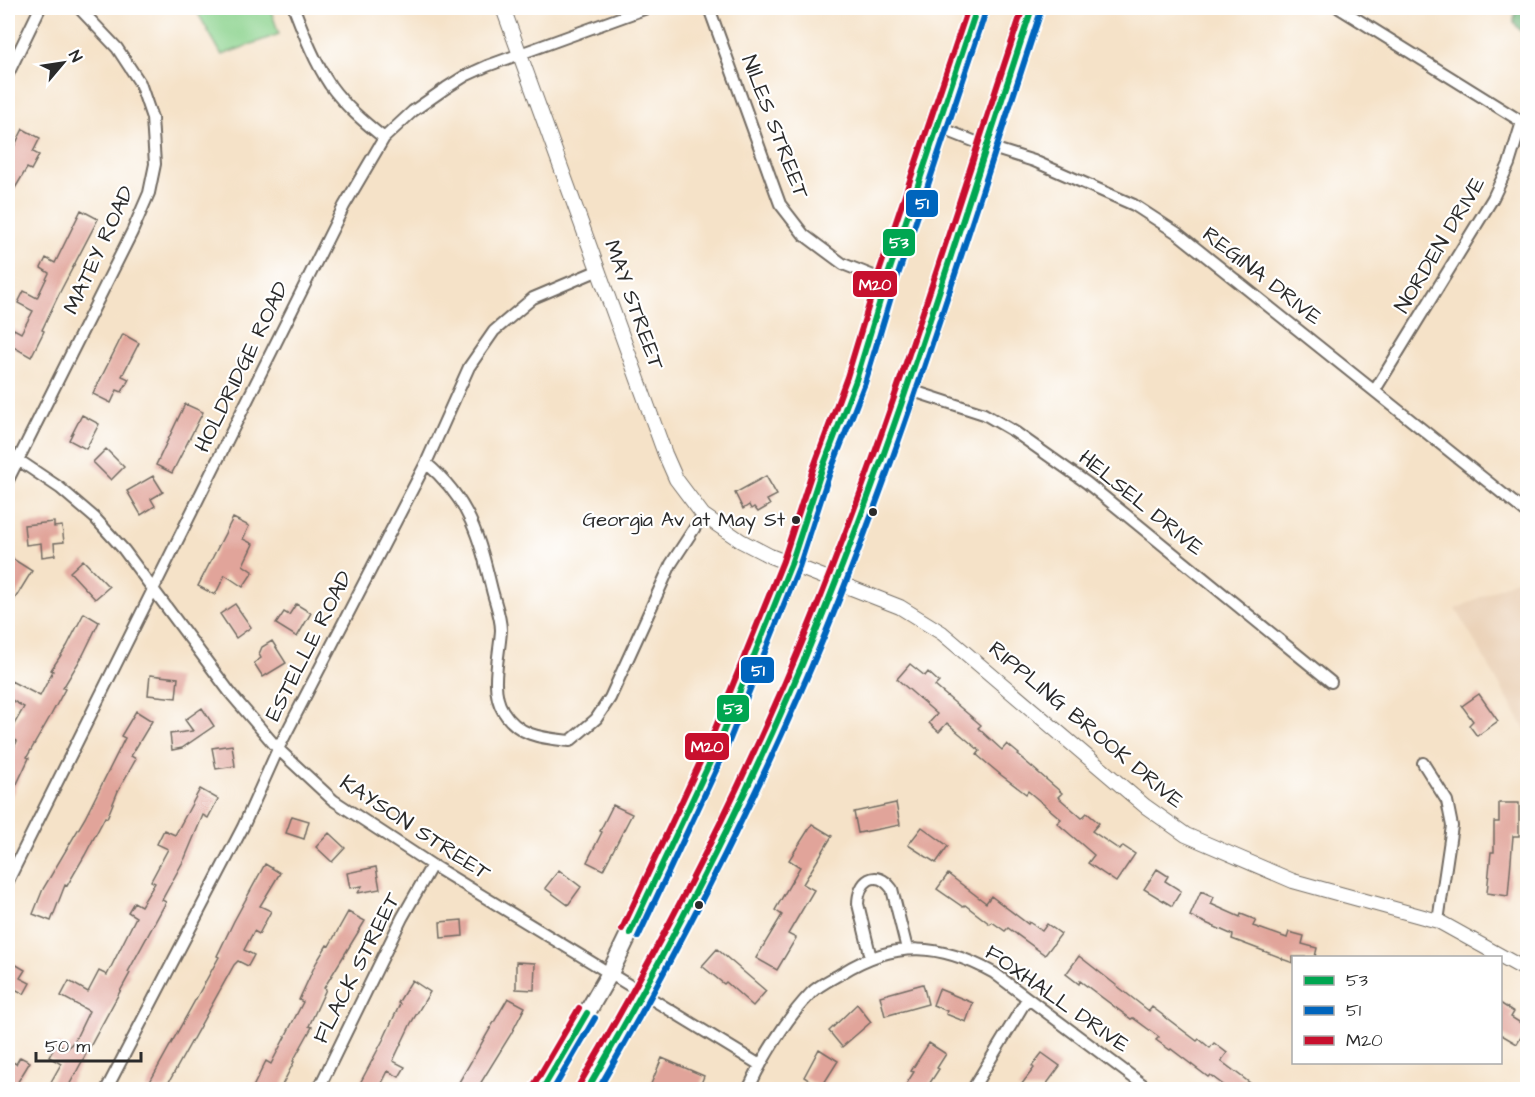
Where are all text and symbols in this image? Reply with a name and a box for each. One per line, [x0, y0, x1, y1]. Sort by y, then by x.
north arrow [33, 33, 93, 93]
text: N [63, 46, 87, 66]
street label: NILES STREET [733, 51, 817, 204]
street label: NORDEN DRIVE [1387, 171, 1493, 319]
street label: MATEY ROAD [56, 181, 142, 319]
line badge: 51 [905, 189, 939, 218]
text: 51 [915, 193, 930, 215]
street label: REGINA DRIVE [1196, 219, 1328, 333]
line badge: 53 [882, 228, 916, 257]
text: 53 [889, 232, 910, 254]
street label: MAY STREET [596, 236, 672, 375]
line badge: M20 [852, 270, 898, 298]
text: M20 [859, 274, 891, 296]
street label: HOLDRIDGE ROAD [187, 276, 297, 458]
street label: HELSEL DRIVE [1072, 443, 1210, 563]
place label: Georgia Av at May St [582, 506, 785, 535]
unlabelled marker [867, 506, 879, 518]
marker: Georgia Av at May St [790, 514, 802, 526]
street label: ESTELLE ROAD [258, 565, 360, 727]
street label: RIPPLING BROOK DRIVE [982, 634, 1190, 816]
line badge: 51 [740, 656, 775, 684]
text: 51 [751, 660, 766, 682]
line badge: 53 [716, 694, 750, 723]
text: 53 [723, 698, 744, 720]
line badge: M20 [684, 732, 730, 761]
text: M20 [691, 736, 723, 758]
street label: KAYSON STREET [334, 768, 497, 889]
street label: FLACK STREET [306, 887, 409, 1049]
unlabelled marker [693, 899, 705, 911]
street label: FOXHALL DRIVE [979, 938, 1135, 1060]
legend [1292, 956, 1502, 1064]
text: 53 [1346, 968, 1368, 993]
text: 51 [1346, 998, 1361, 1023]
scale bar [36, 1025, 141, 1063]
text: M20 [1346, 1028, 1383, 1053]
text: 50 m [45, 1034, 90, 1059]

